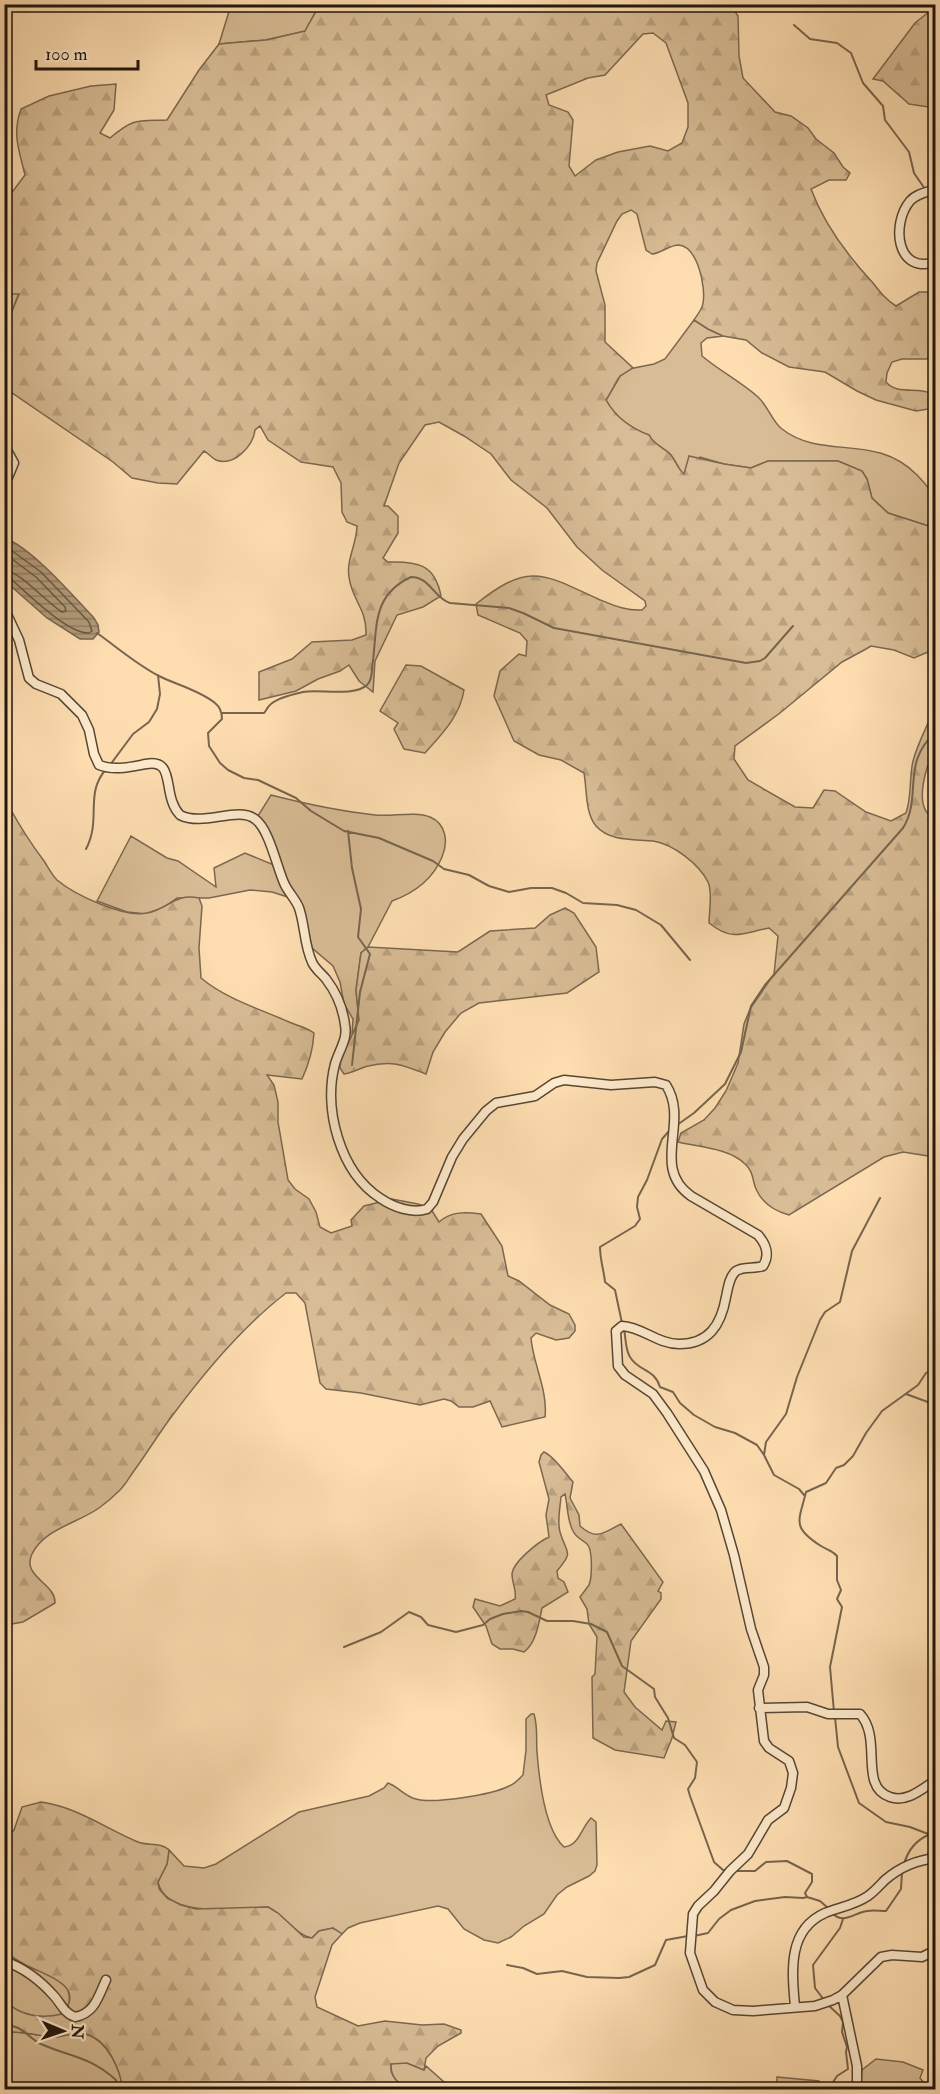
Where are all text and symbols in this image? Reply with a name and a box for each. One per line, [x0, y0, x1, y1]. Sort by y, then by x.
scale bar [36, 33, 138, 71]
text: 100 m [45, 43, 88, 66]
north arrow [33, 2001, 93, 2061]
text: N [67, 2023, 87, 2040]

